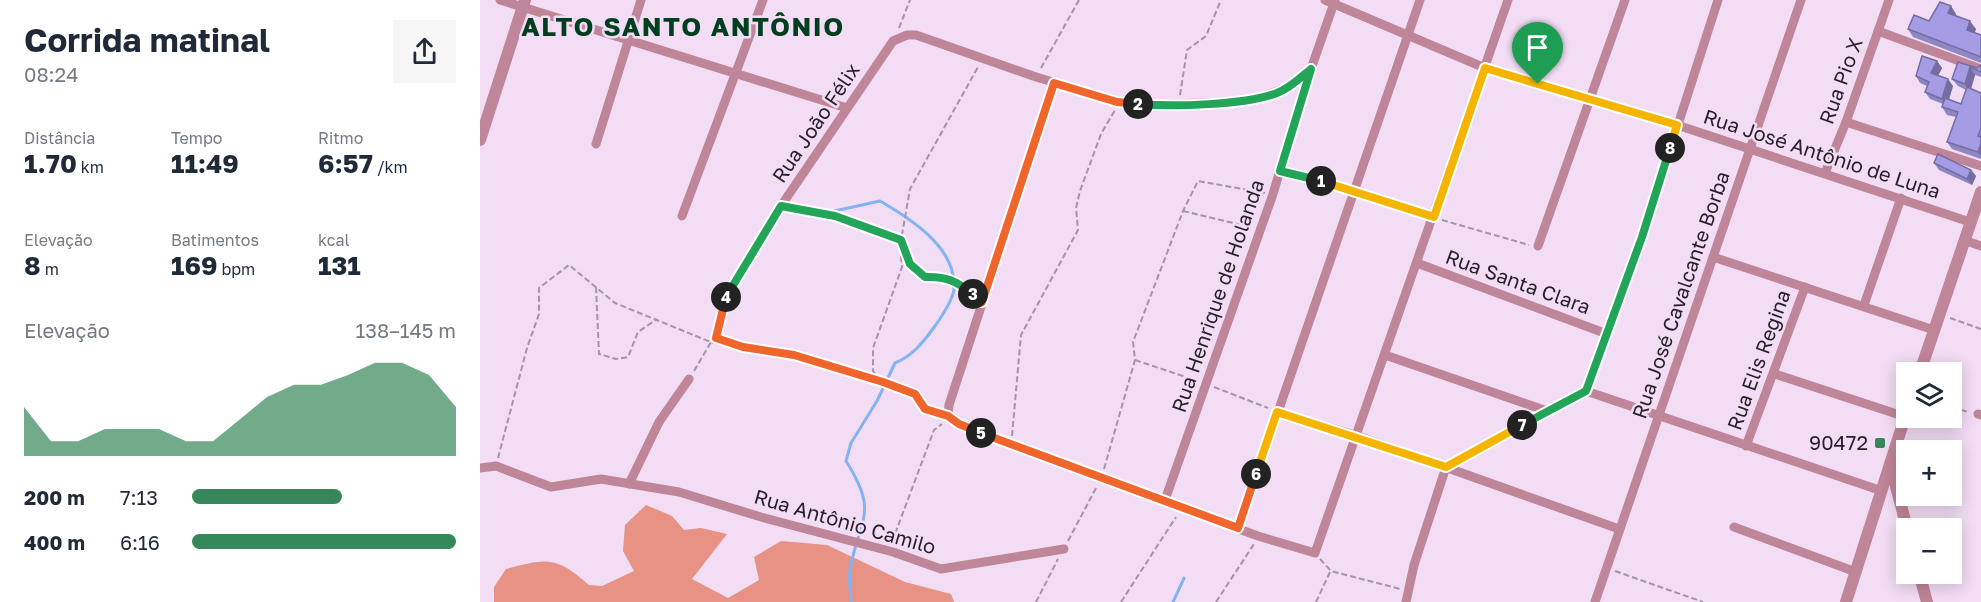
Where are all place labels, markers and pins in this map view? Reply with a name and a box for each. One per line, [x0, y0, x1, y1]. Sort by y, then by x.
pin [1512, 22, 1563, 84]
pin: 2 [1123, 89, 1153, 119]
pin: 8 [1655, 133, 1685, 163]
pin: 1 [1306, 166, 1336, 196]
pin: 3 [958, 279, 988, 309]
pin: 4 [711, 282, 741, 312]
pin: 7 [1507, 410, 1537, 440]
pin: 5 [966, 418, 996, 448]
place label: 90472 [1809, 430, 1868, 454]
marker: 90472 [1873, 436, 1887, 450]
pin: 6 [1241, 459, 1271, 489]

